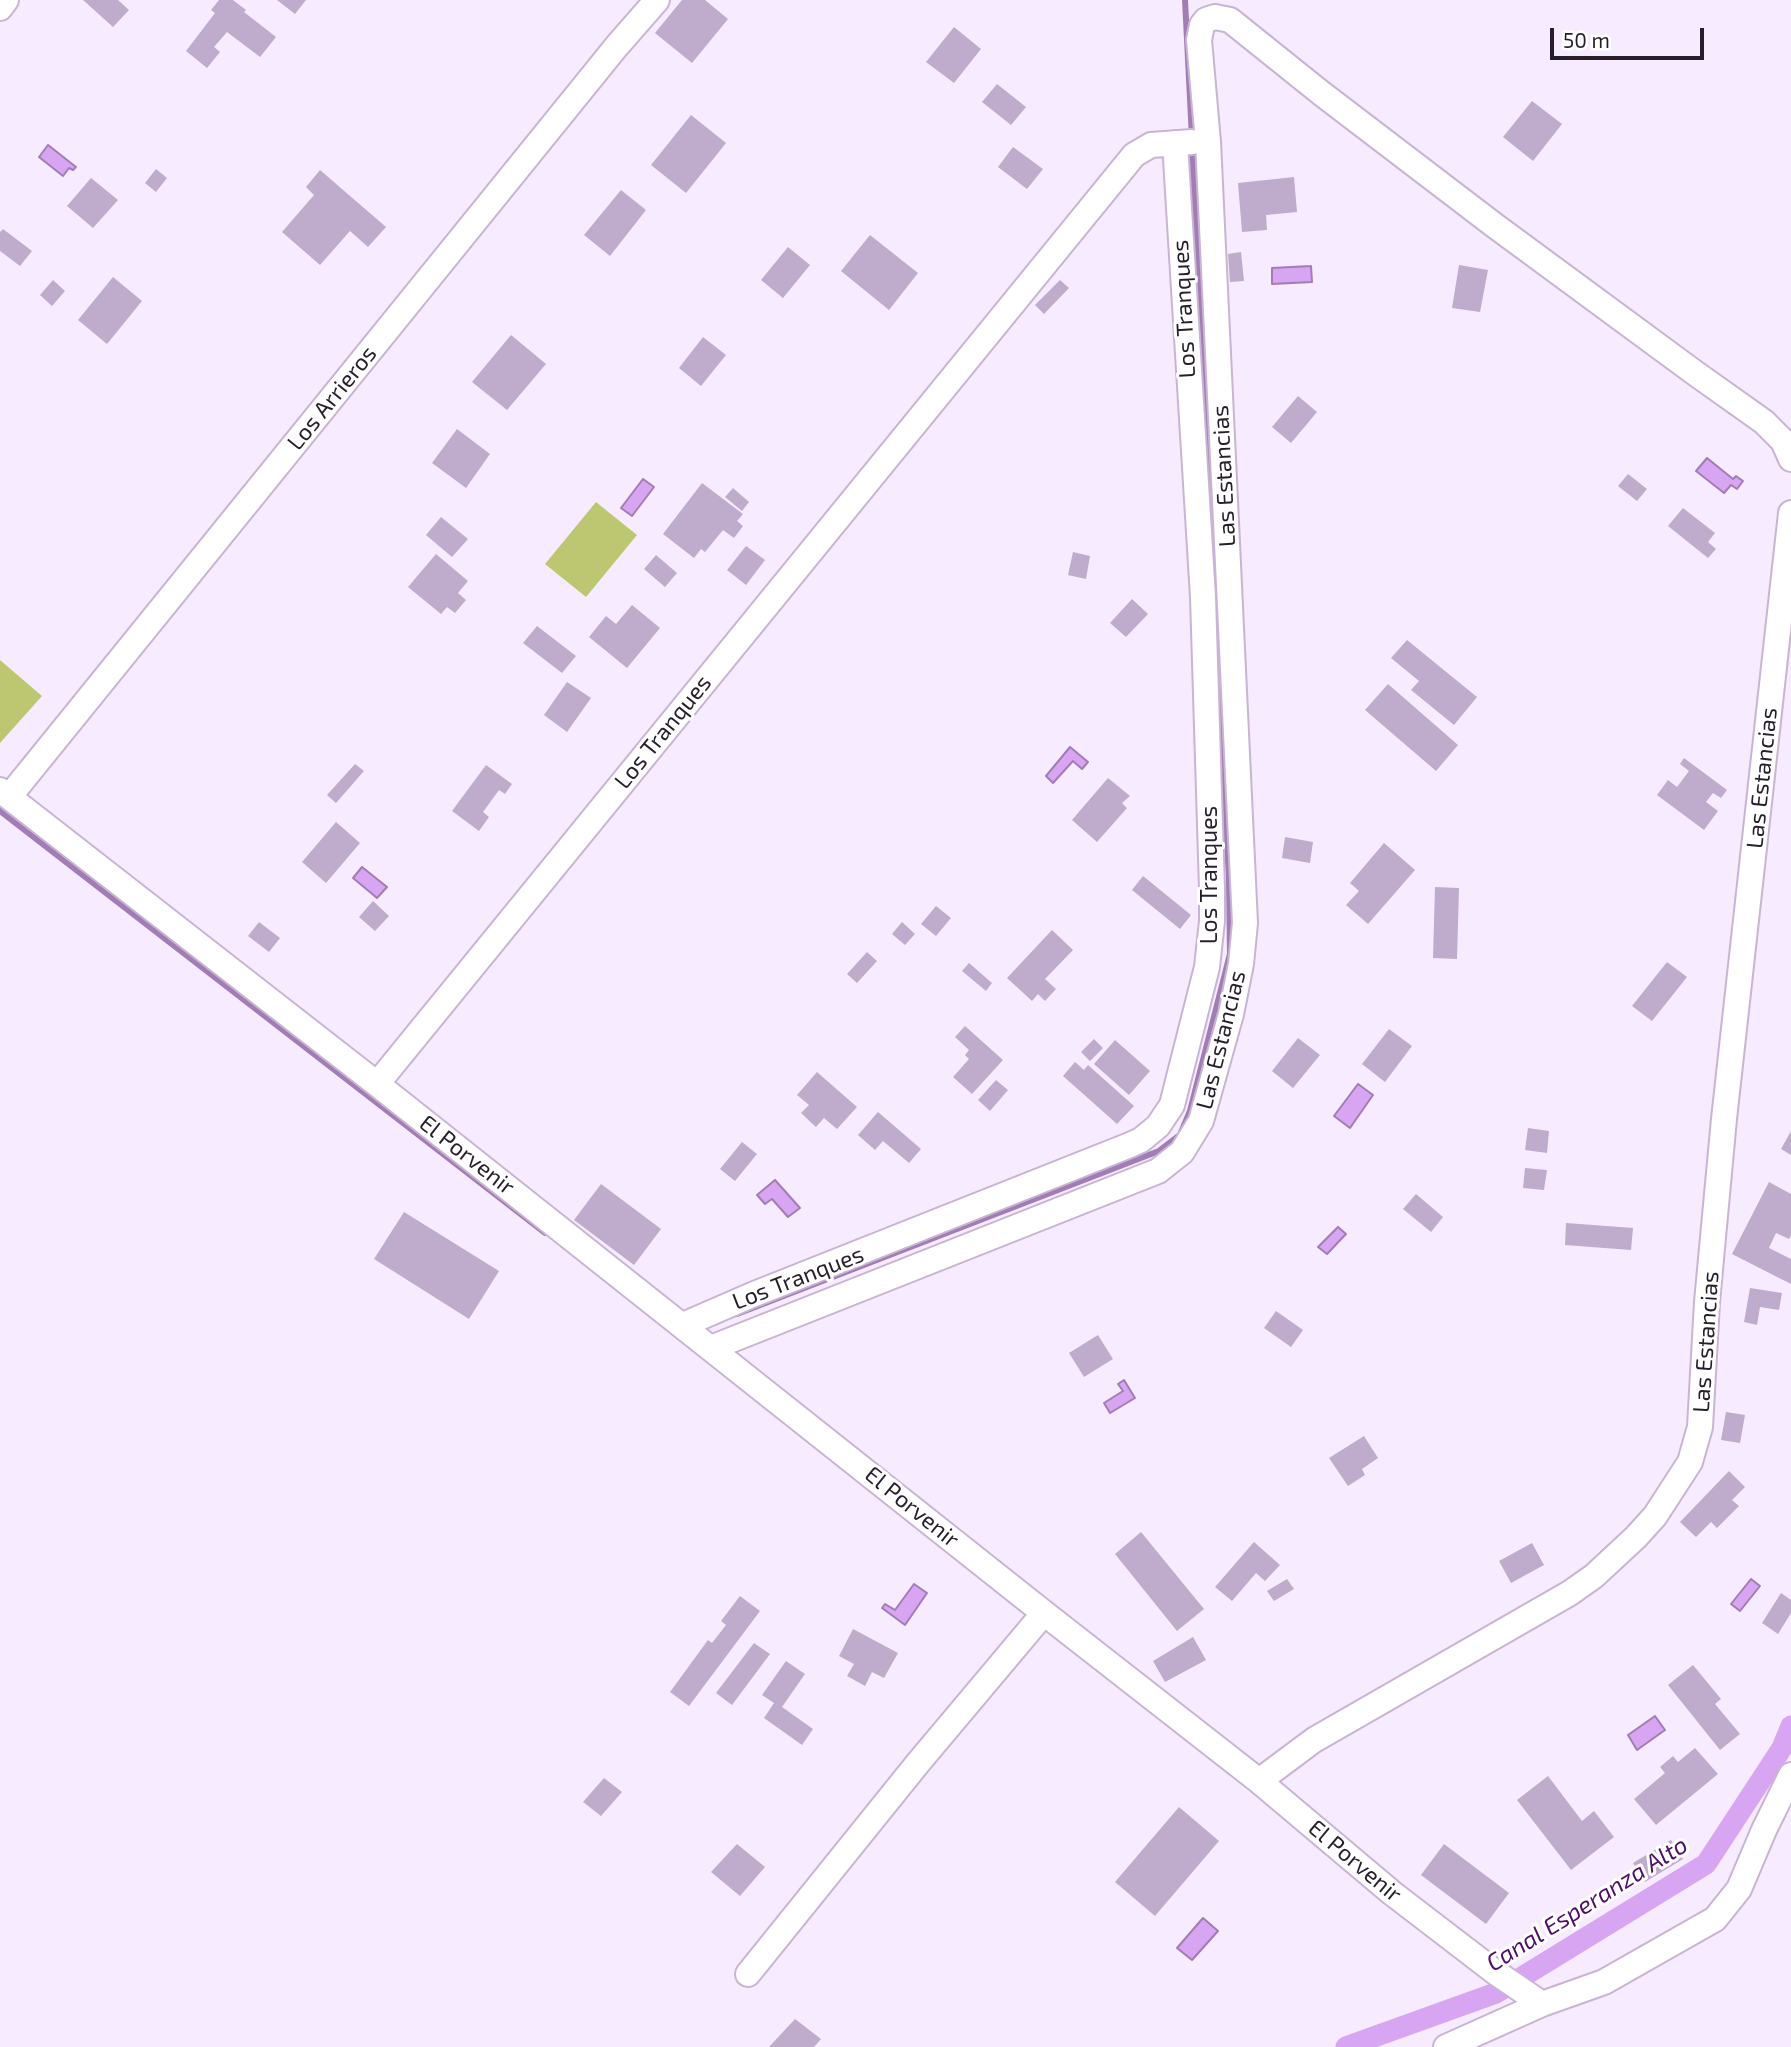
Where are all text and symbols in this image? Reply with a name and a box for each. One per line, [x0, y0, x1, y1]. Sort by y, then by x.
scale bar [1553, 14, 1707, 58]
text: 50 m [1563, 27, 1610, 52]
street label: Los Tranques [1167, 239, 1201, 379]
street label: Los Arrieros [282, 340, 382, 456]
street label: Las Estancias [1207, 404, 1241, 548]
street label: Los Tranques [609, 670, 717, 794]
street label: Las Estancias [1741, 706, 1783, 850]
street label: Los Tranques [1195, 806, 1223, 944]
street label: Las Estancias [1190, 968, 1252, 1112]
street label: El Porvenir [414, 1109, 520, 1201]
street label: Los Tranques [728, 1240, 868, 1316]
street label: Las Estancias [1687, 1270, 1725, 1414]
street label: El Porvenir [859, 1461, 965, 1553]
street label: El Porvenir [1303, 1814, 1407, 1908]
water label: Canal Esperanza Alto [1481, 1830, 1693, 1978]

